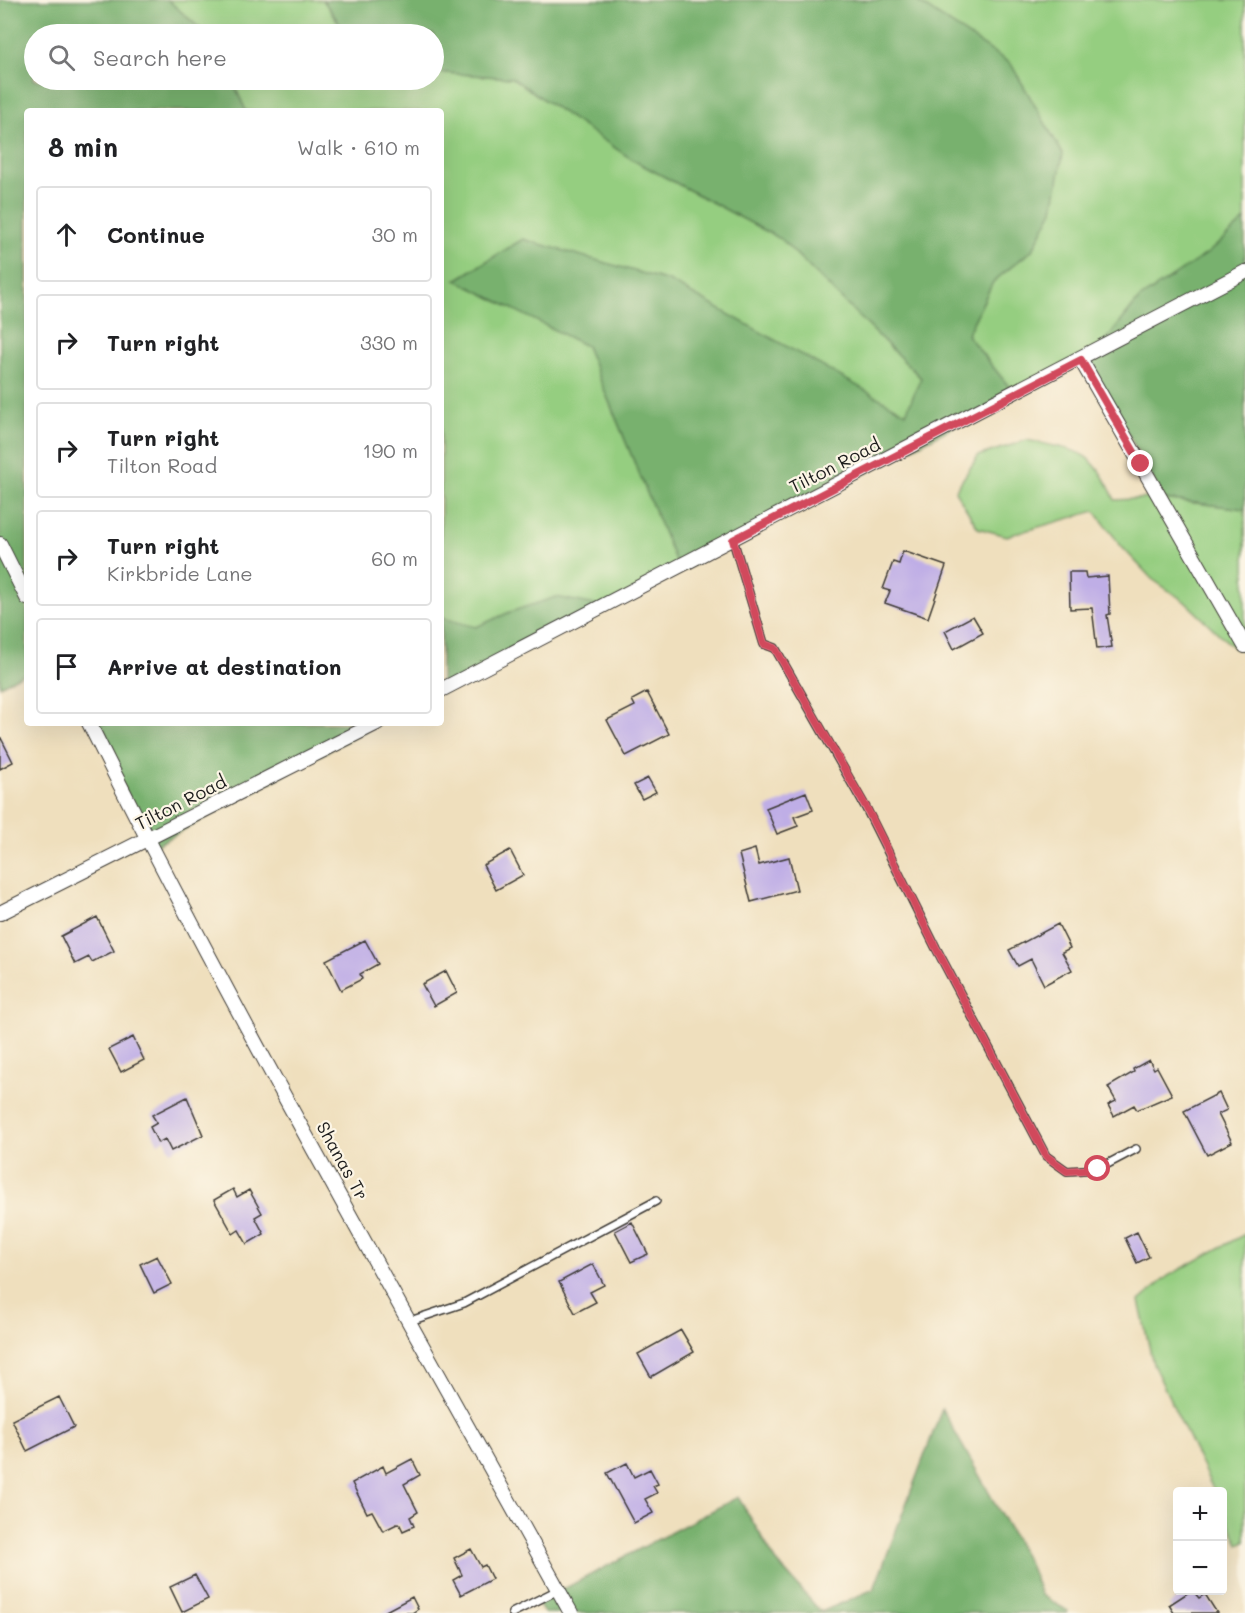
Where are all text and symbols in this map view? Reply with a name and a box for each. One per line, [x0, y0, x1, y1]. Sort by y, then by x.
search box [24, 24, 444, 90]
icon: search [45, 41, 78, 74]
text: Search here [93, 43, 227, 72]
text: 8 min [48, 130, 118, 164]
text: Walk · 610 m [297, 134, 420, 160]
icon: ahead [50, 218, 83, 251]
text: Continue [107, 220, 205, 249]
text: 30 m [372, 221, 418, 247]
icon: right [50, 326, 83, 359]
text: Turn right [107, 328, 219, 357]
text: 330 m [360, 329, 418, 355]
text: Turn right [107, 423, 219, 452]
street label: Tilton Road [785, 432, 884, 498]
icon: right [50, 434, 83, 467]
text: 190 m [363, 437, 418, 463]
route end [1127, 450, 1153, 476]
text: Tilton Road [107, 452, 217, 478]
text: Turn right [107, 531, 219, 560]
icon: right [50, 542, 83, 575]
text: 60 m [371, 545, 418, 571]
text: Kirkbride Lane [107, 560, 253, 586]
icon: arrive [50, 650, 83, 683]
text: Arrive at destination [107, 652, 342, 681]
street label: Tilton Road [131, 769, 230, 835]
street label: Shanas Tr [311, 1117, 374, 1204]
route start [1084, 1155, 1110, 1181]
map controls [1173, 1487, 1227, 1595]
button: + [1173, 1487, 1227, 1541]
button: − [1173, 1541, 1227, 1595]

